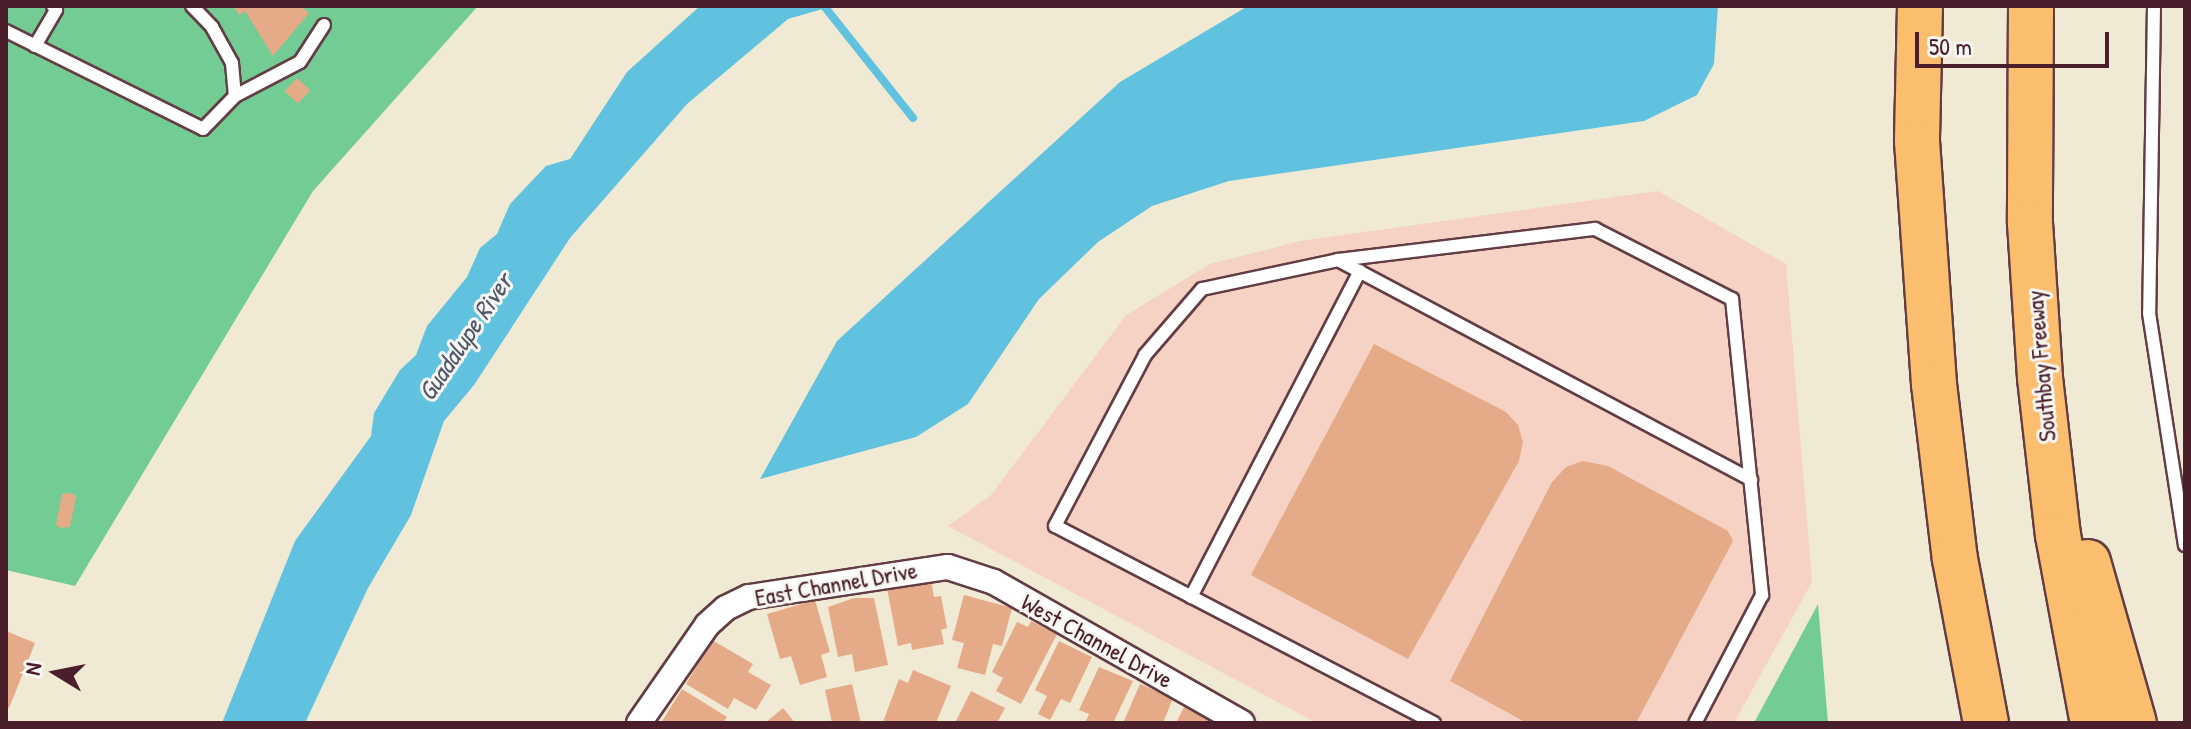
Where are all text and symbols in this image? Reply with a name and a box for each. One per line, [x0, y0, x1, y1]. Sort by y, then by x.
scale bar [1919, 16, 2113, 66]
text: 50 m [1929, 30, 1972, 62]
water label: Guadalupe River [411, 268, 519, 406]
street label: Southbay Freeway [2020, 289, 2062, 443]
street label: East Channel Drive [753, 556, 919, 612]
street label: West Channel Drive [1016, 588, 1178, 694]
north arrow [16, 633, 96, 713]
text: N [17, 660, 48, 677]

